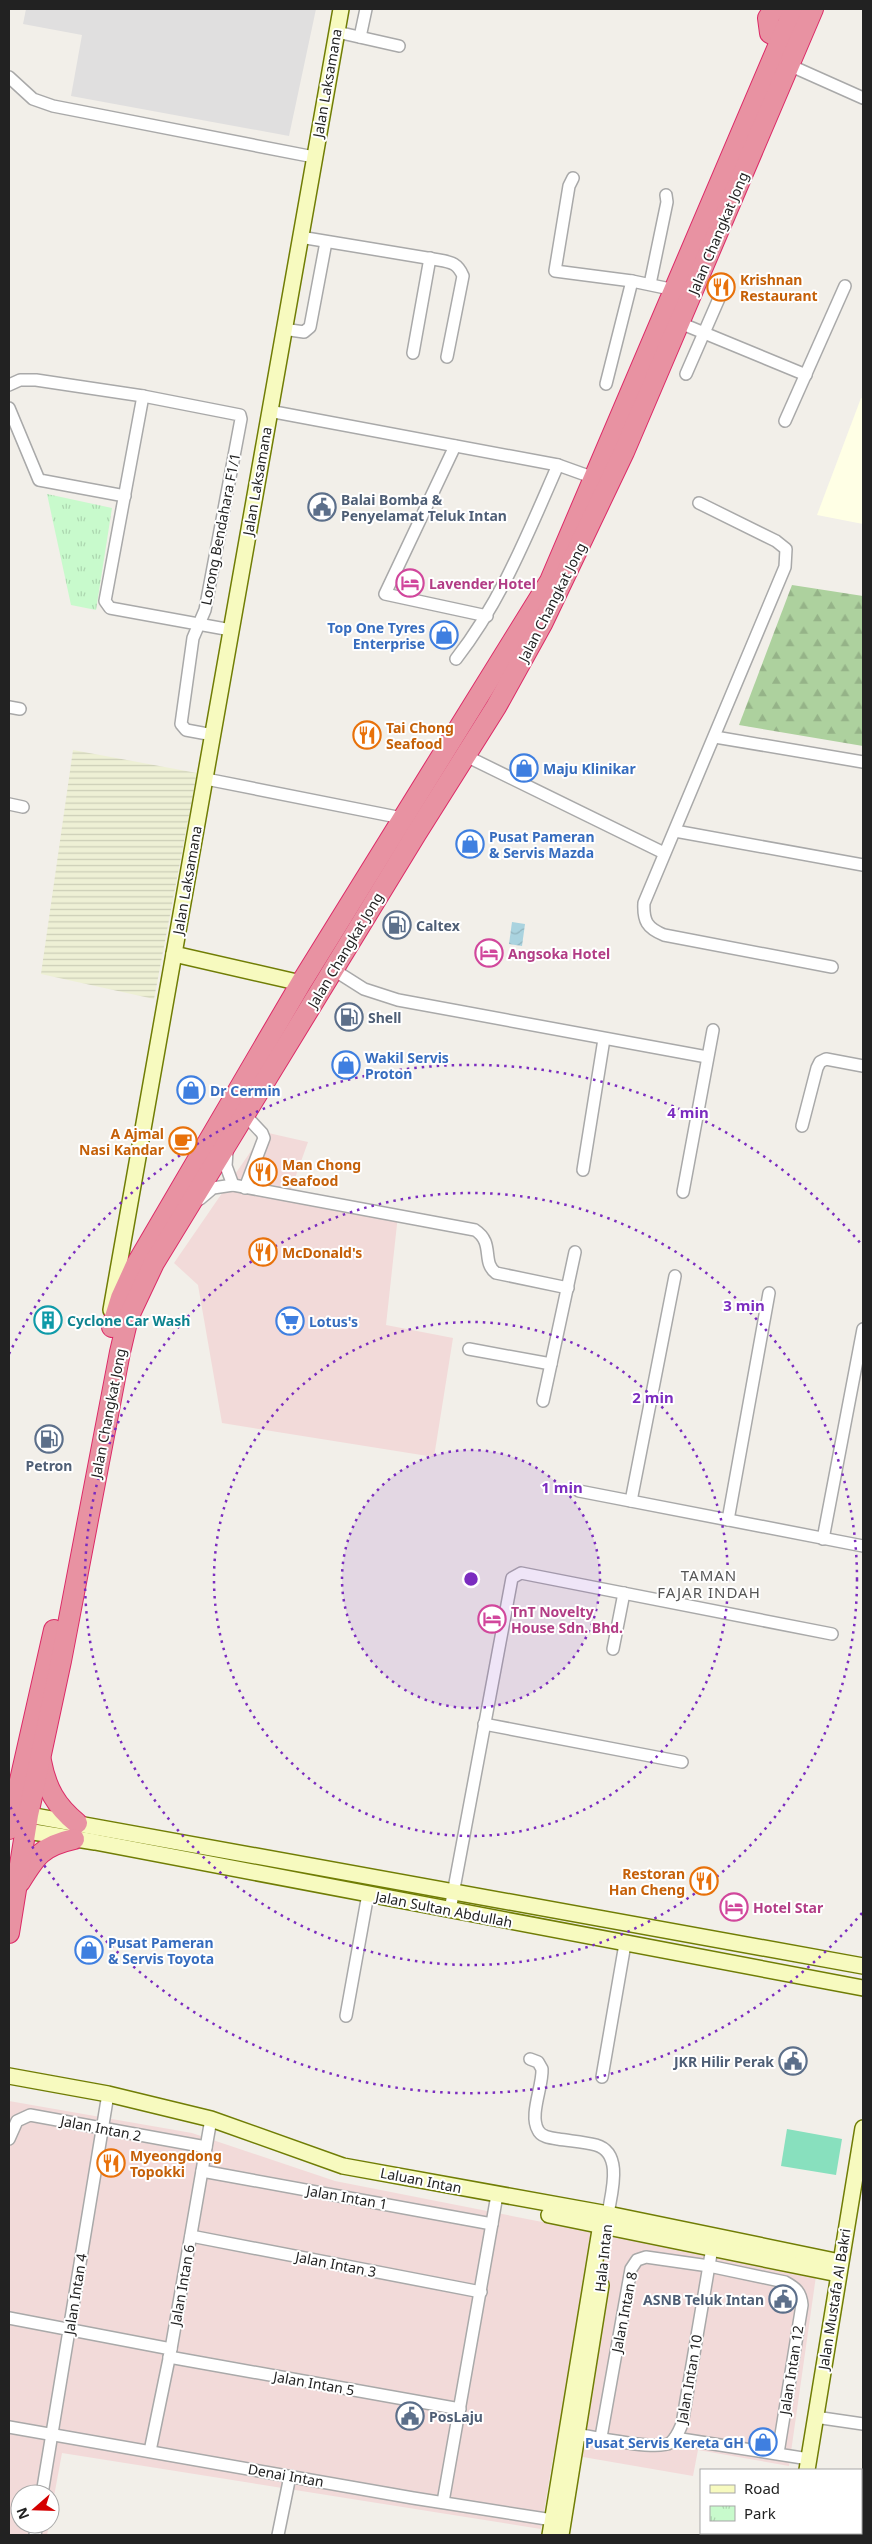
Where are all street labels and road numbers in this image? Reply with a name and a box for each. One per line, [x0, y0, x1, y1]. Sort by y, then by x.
street label: Jalan Laksamana [308, 27, 346, 141]
street label: Jalan Changkat Jong [683, 169, 752, 299]
street label: Jalan Laksamana [238, 425, 276, 539]
street label: Lorong Bendahara F1/1 [196, 451, 244, 607]
street label: Jalan Changkat Jong [513, 539, 590, 667]
street label: Jalan Laksamana [168, 824, 206, 938]
street label: Jalan Changkat Jong [302, 889, 387, 1013]
street label: Jalan Changkat Jong [86, 1347, 130, 1481]
street label: Jalan Sultan Abdullah [372, 1886, 514, 1932]
street label: Jalan Intan 2 [57, 2110, 143, 2145]
street label: Laluan Intan [379, 2163, 463, 2197]
street label: Jalan Intan 1 [303, 2180, 389, 2213]
street label: Hala Intan [590, 2223, 616, 2293]
street label: Jalan Mustafa Al Bakri [813, 2227, 855, 2373]
street label: Jalan Intan 6 [165, 2243, 198, 2329]
street label: Jalan Intan 3 [292, 2246, 378, 2281]
street label: Jalan Intan 4 [59, 2252, 91, 2338]
street label: Jalan Intan 8 [606, 2270, 641, 2356]
street label: Jalan Intan 12 [774, 2324, 807, 2418]
street label: Jalan Intan 10 [671, 2333, 706, 2427]
street label: Jalan Intan 5 [270, 2366, 356, 2399]
street label: Denai Intan [247, 2459, 325, 2491]

